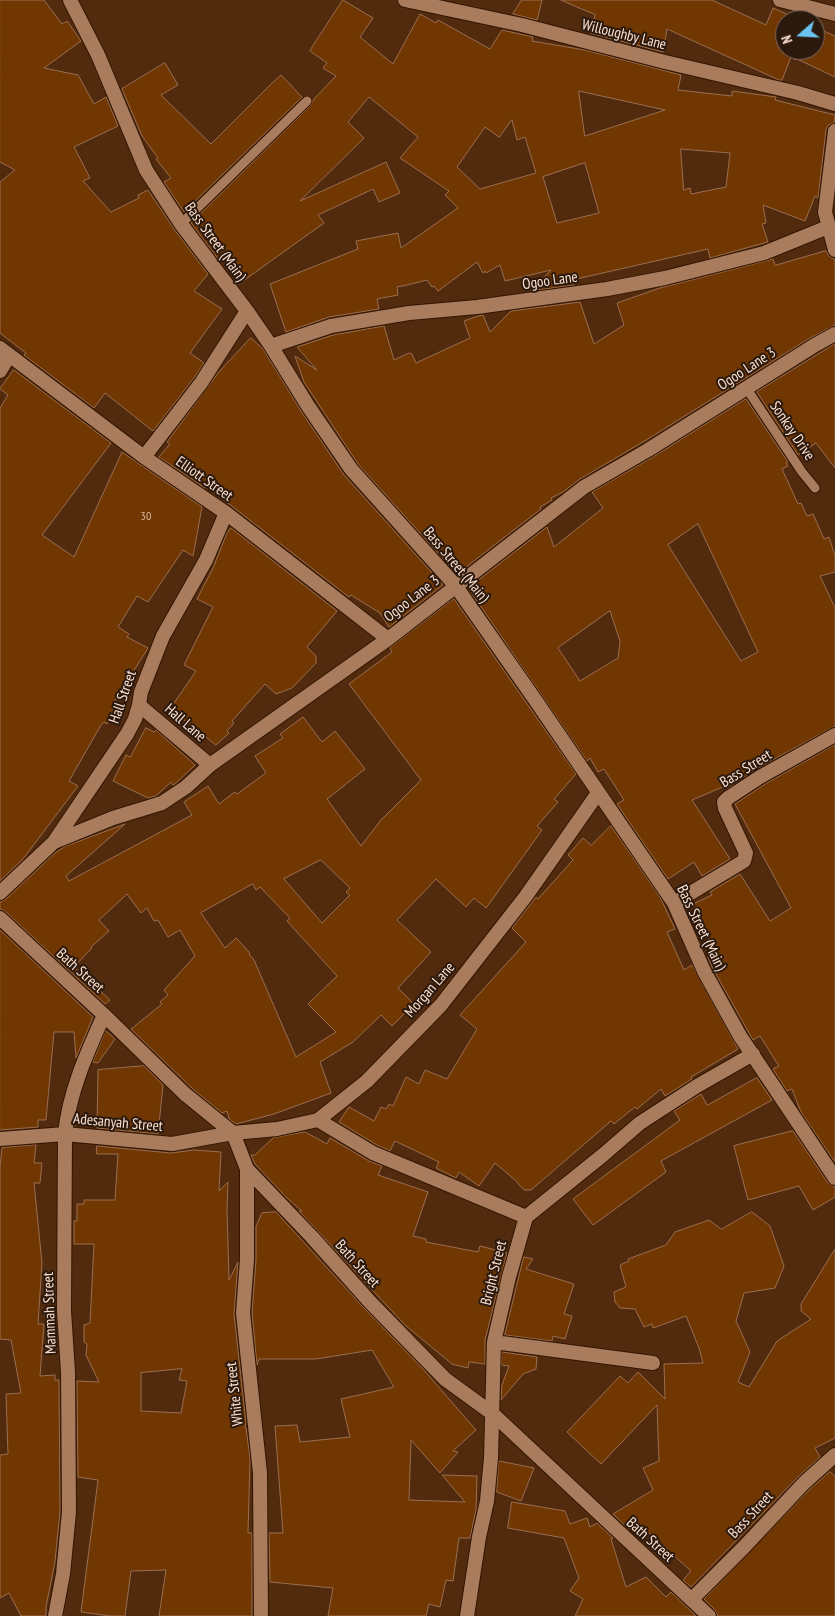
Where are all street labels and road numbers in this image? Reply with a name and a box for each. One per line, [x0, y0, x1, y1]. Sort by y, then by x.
street label: Willoughby Lane [580, 16, 668, 54]
street label: Bass Street (Main) [180, 199, 250, 285]
street label: Ogoo Lane [521, 268, 579, 294]
street label: Ogoo Lane 3 [715, 344, 779, 394]
street label: Sonkay Drive [766, 398, 818, 464]
street label: Elliott Street [172, 453, 236, 505]
street label: Bass Street (Main) [419, 524, 493, 606]
street label: Ogoo Lane 3 [381, 572, 443, 626]
street label: Hall Street [105, 668, 141, 726]
street label: Hall Lane [161, 700, 209, 746]
street label: Bass Street [717, 746, 775, 792]
street label: Bass Street (Main) [673, 882, 729, 974]
street label: Bath Street [52, 945, 108, 997]
street label: Morgan Lane [401, 959, 459, 1021]
street label: Adesanyah Street [72, 1110, 164, 1136]
street label: Bath Street [331, 1236, 383, 1292]
street label: Bright Street [477, 1239, 511, 1307]
street label: Mammah Street [40, 1272, 60, 1354]
street label: White Street [223, 1361, 247, 1427]
street label: Bass Street [725, 1488, 777, 1542]
street label: Bath Street [622, 1514, 678, 1566]

